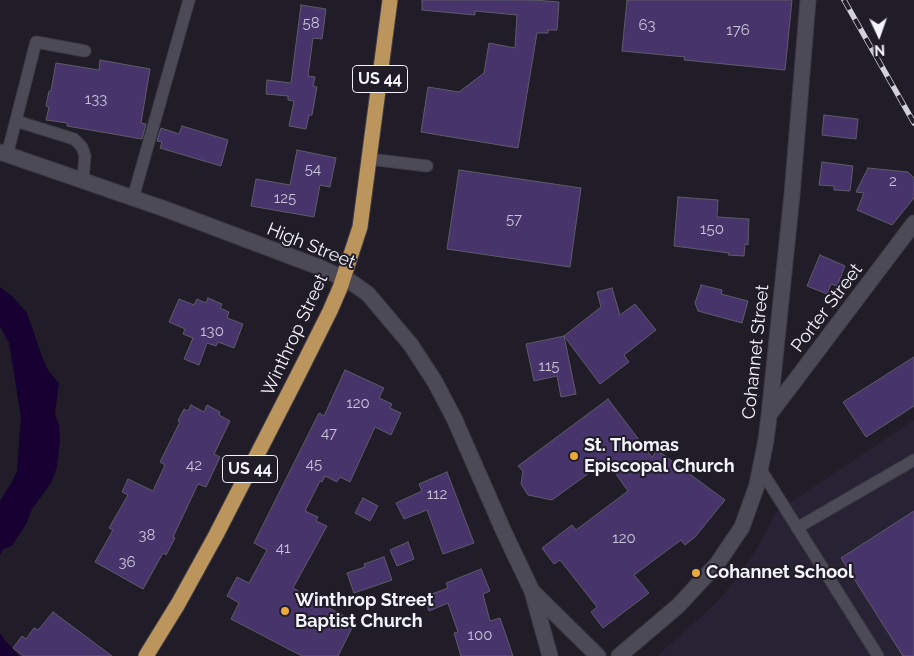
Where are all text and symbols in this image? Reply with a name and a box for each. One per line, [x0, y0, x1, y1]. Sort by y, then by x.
north arrow [854, 10, 904, 60]
house number: 58 [302, 14, 320, 32]
house number: 63 [638, 16, 656, 34]
house number: 176 [726, 21, 750, 39]
text: N [874, 42, 886, 58]
road number: US 44 [352, 66, 408, 92]
house number: 133 [85, 90, 107, 108]
house number: 54 [305, 160, 321, 178]
house number: 2 [889, 172, 897, 190]
house number: 125 [274, 189, 296, 207]
house number: 57 [506, 210, 522, 228]
street label: High Street [264, 219, 358, 273]
house number: 150 [700, 220, 724, 238]
street label: Porter Street [787, 259, 867, 357]
street label: Winthrop Street [257, 271, 333, 399]
street label: Cohannet Street [738, 284, 774, 420]
house number: 130 [200, 322, 224, 340]
house number: 115 [538, 357, 560, 375]
house number: 120 [346, 394, 370, 412]
house number: 47 [321, 424, 337, 442]
place label: St. Thomas Episcopal Church [584, 435, 735, 478]
marker: St. Thomas Episcopal Church [568, 450, 580, 462]
house number: 45 [306, 455, 322, 473]
house number: 42 [186, 456, 202, 474]
road number: US 44 [222, 456, 278, 482]
house number: 112 [427, 485, 447, 503]
house number: 38 [139, 526, 155, 544]
house number: 120 [612, 529, 636, 547]
house number: 41 [276, 539, 290, 557]
house number: 36 [118, 553, 136, 571]
place label: Cohannet School [706, 562, 854, 584]
marker: Cohannet School [690, 567, 702, 579]
place label: Winthrop Street Baptist Church [295, 590, 434, 632]
marker: Winthrop Street Baptist Church [279, 605, 291, 617]
house number: 100 [468, 626, 492, 644]

